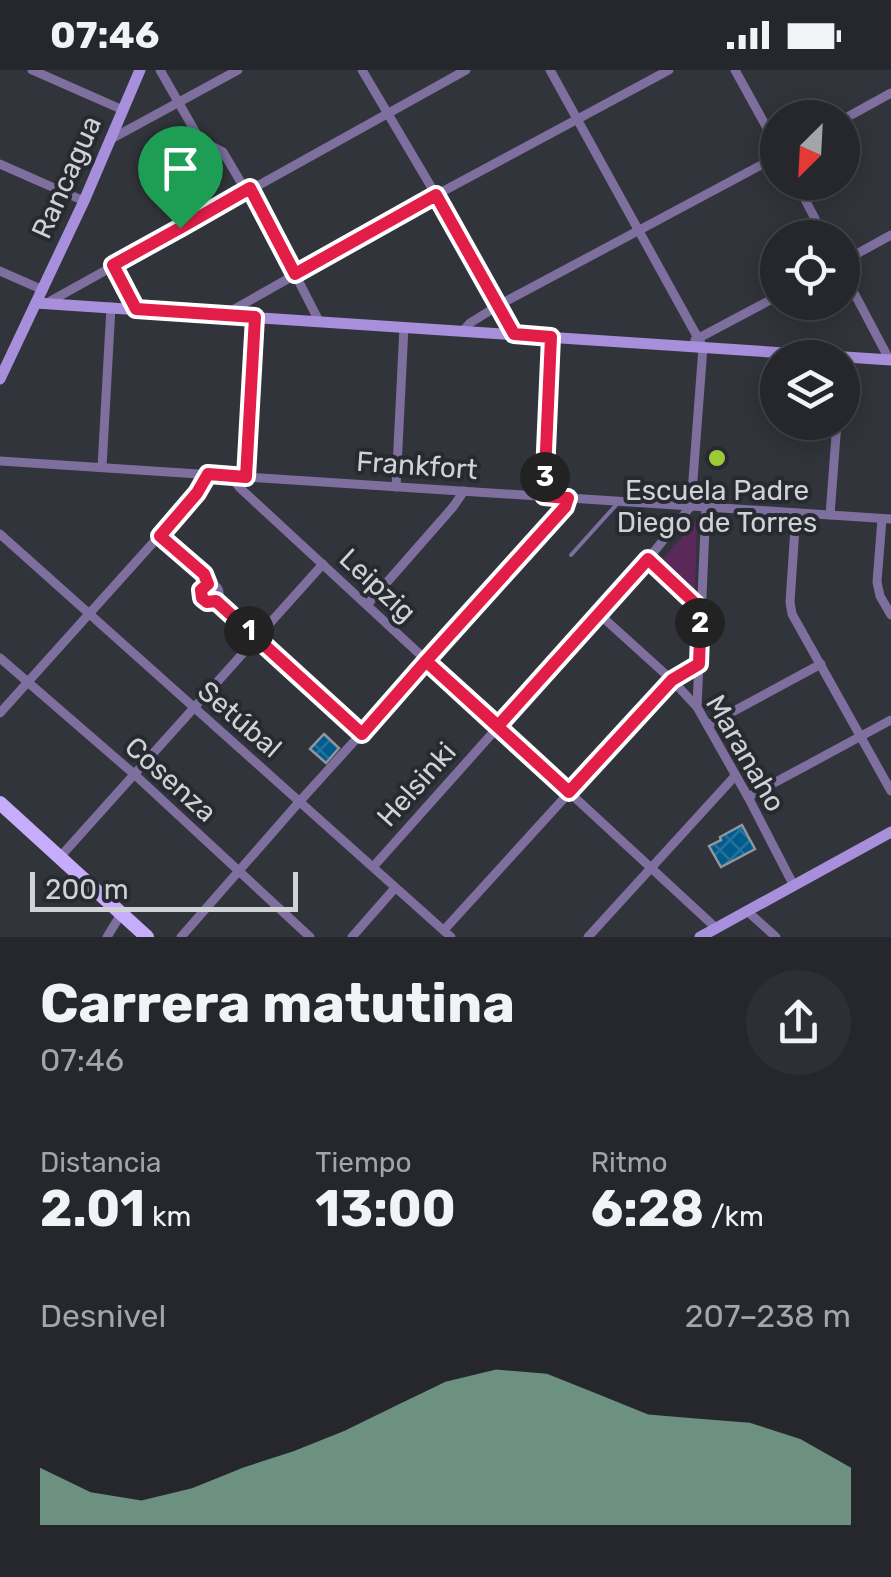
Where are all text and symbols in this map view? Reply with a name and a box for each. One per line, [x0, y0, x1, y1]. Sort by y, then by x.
text: 07:46 [50, 12, 159, 58]
north arrow [760, 100, 860, 200]
map controls [760, 100, 860, 440]
street label: Rancagua [25, 111, 108, 244]
pin [138, 126, 223, 229]
icon: arrive [153, 141, 208, 196]
button: locate [760, 220, 860, 320]
button: layers [760, 340, 860, 440]
street label: Frankfort [355, 445, 479, 486]
marker: Escuela Padre Diego de Torres [706, 447, 728, 469]
pin: 3 [520, 452, 570, 502]
text: 3 [536, 460, 554, 493]
place label: Escuela Padre Diego de Torres [617, 474, 817, 539]
street label: Leipzig [333, 542, 423, 629]
pin: 2 [675, 598, 725, 648]
pin: 1 [224, 606, 274, 656]
text: 2 [691, 606, 709, 639]
text: 1 [242, 614, 256, 647]
street label: Setúbal [191, 674, 288, 765]
street label: Maranaho [699, 689, 792, 817]
street label: Cosenza [118, 730, 223, 829]
street label: Helsinki [370, 735, 463, 833]
scale bar [30, 867, 298, 911]
text: 200 m [45, 873, 129, 906]
button: share [746, 970, 851, 1075]
text: Carrera matutina [40, 971, 515, 1036]
text: 07:46 [40, 1041, 124, 1079]
text: Distancia [40, 1146, 161, 1179]
text: Tiempo [315, 1146, 412, 1179]
text: Ritmo [591, 1146, 668, 1179]
text: 2.01 [40, 1179, 145, 1239]
text: 13:00 [315, 1179, 456, 1239]
text: 6:28 [591, 1179, 704, 1239]
text: km [145, 1200, 191, 1233]
text: /km [704, 1200, 764, 1233]
text: Desnivel [40, 1297, 166, 1335]
text: 207–238 m [685, 1297, 851, 1335]

